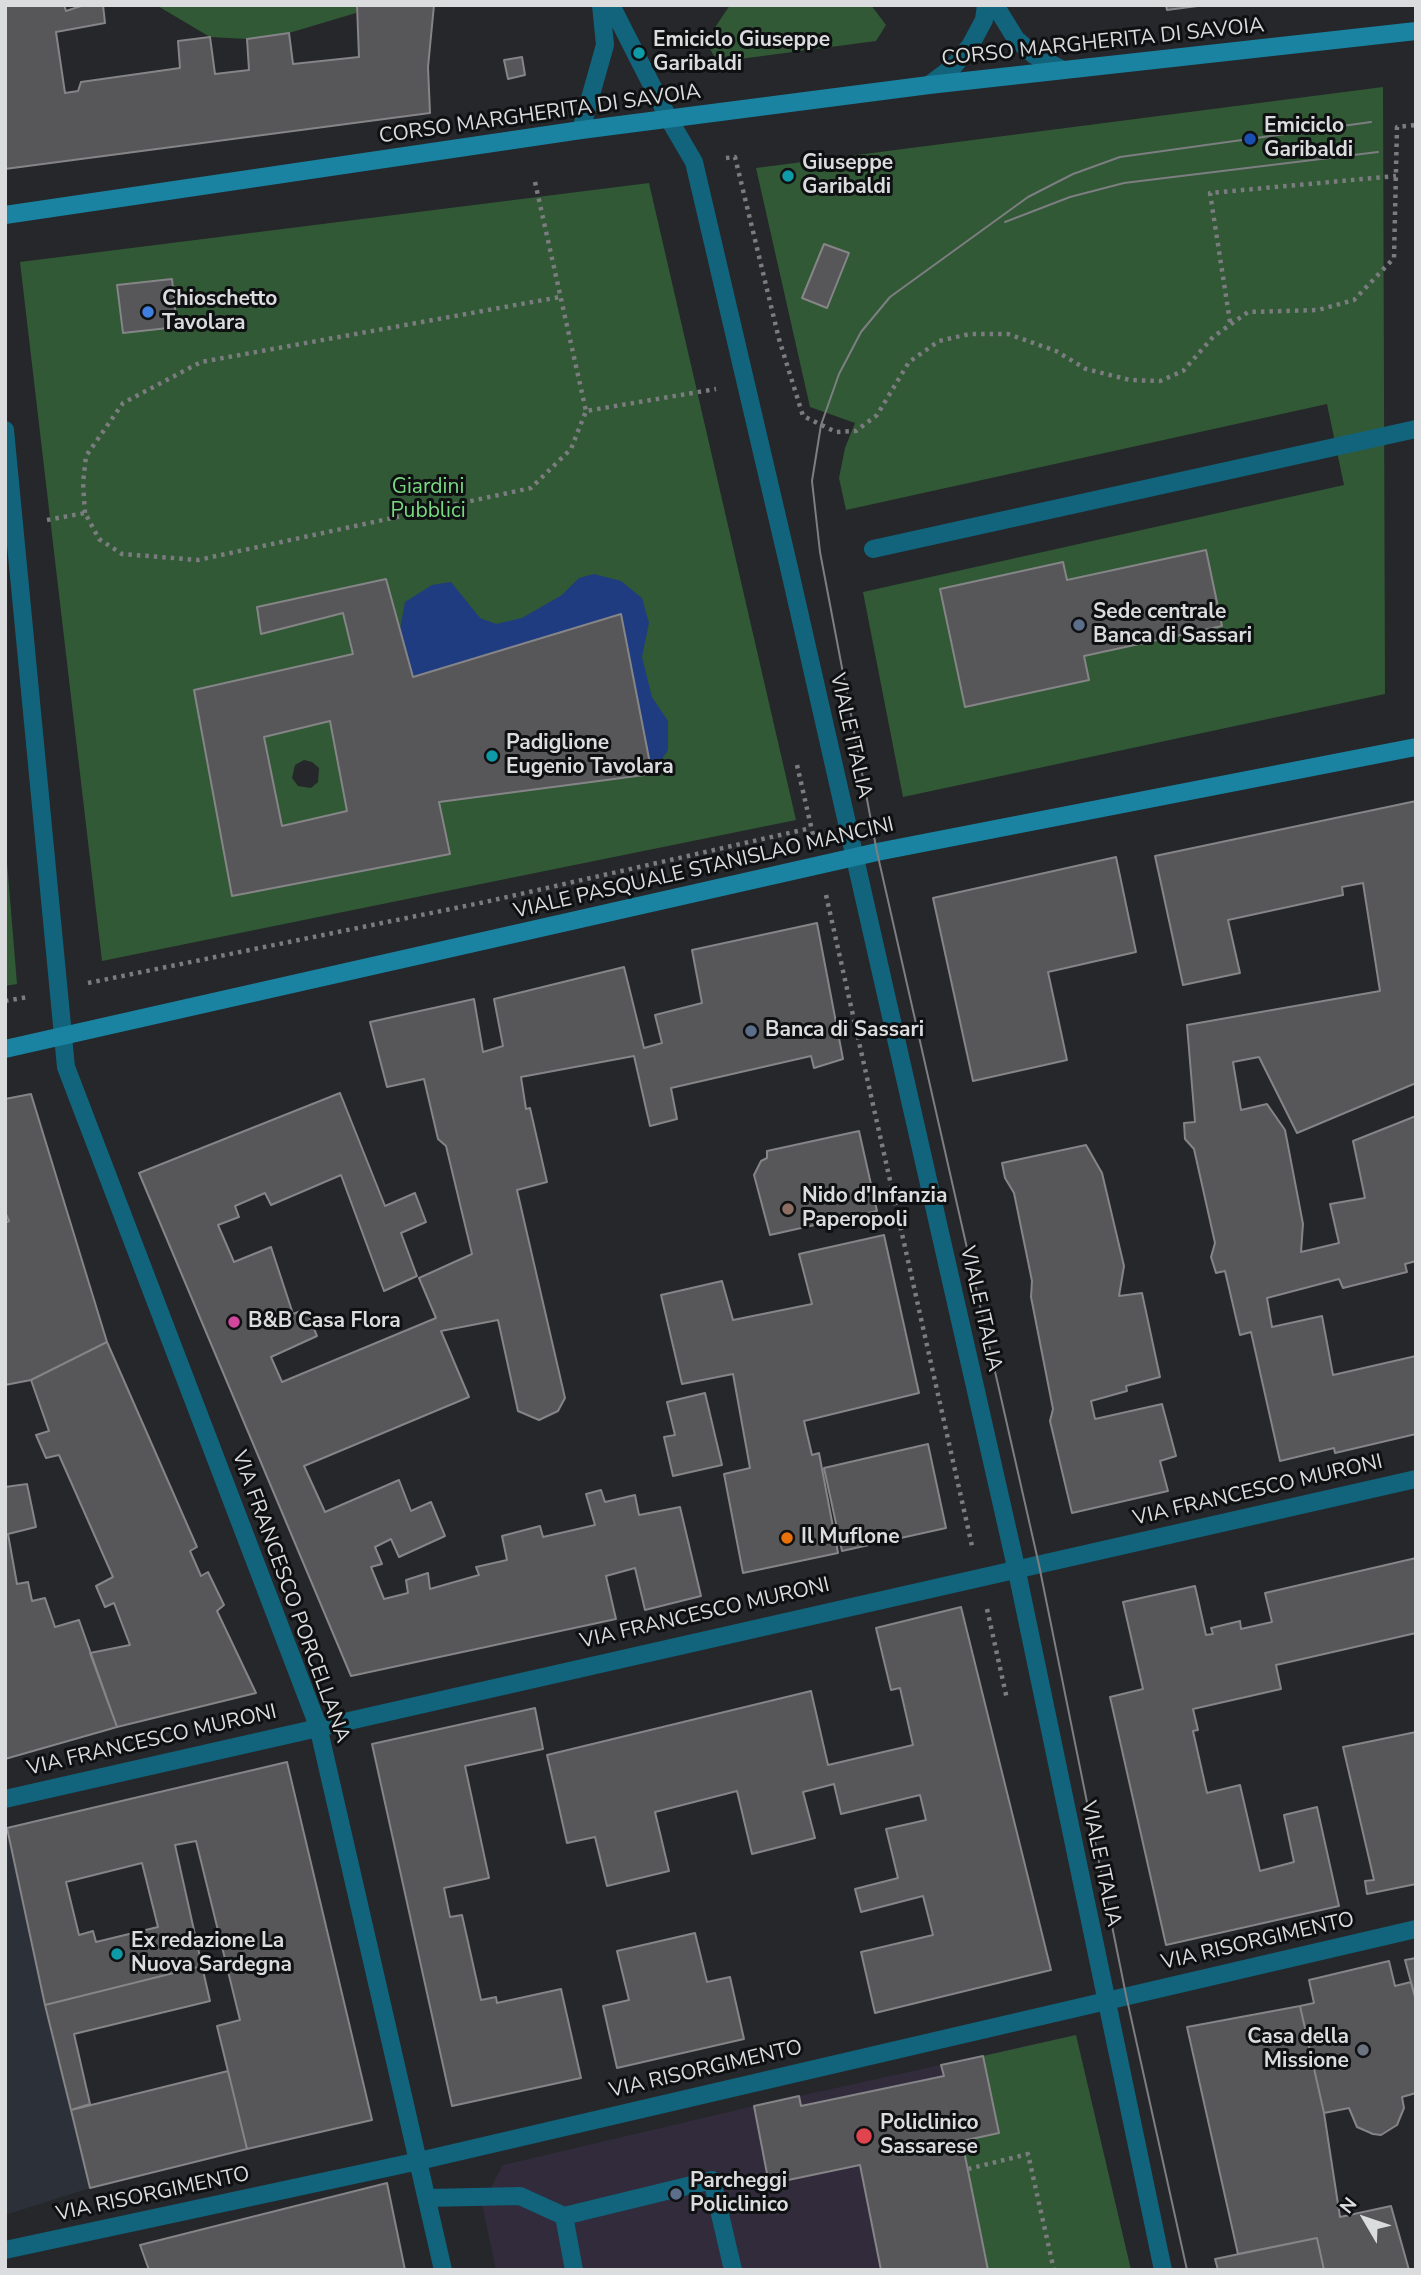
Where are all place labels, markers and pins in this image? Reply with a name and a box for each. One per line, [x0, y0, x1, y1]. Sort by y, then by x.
place label: Emiciclo Giuseppe Garibaldi [653, 28, 830, 78]
marker: Emiciclo Giuseppe Garibaldi [631, 45, 647, 61]
place label: Emiciclo Garibaldi [1264, 114, 1353, 164]
marker: Emiciclo Garibaldi [1242, 131, 1258, 147]
place label: Giuseppe Garibaldi [802, 151, 893, 201]
marker: Giuseppe Garibaldi [780, 168, 796, 184]
place label: Chioschetto Tavolara [162, 287, 277, 337]
marker: Chioschetto Tavolara [140, 304, 156, 320]
place label: Sede centrale Banca di Sassari [1093, 600, 1252, 650]
marker: Sede centrale Banca di Sassari [1071, 617, 1087, 633]
place label: Padiglione Eugenio Tavolara [506, 731, 674, 781]
marker: Padiglione Eugenio Tavolara [484, 748, 500, 764]
place label: Banca di Sassari [765, 1018, 924, 1044]
marker: Banca di Sassari [743, 1023, 759, 1039]
place label: Nido d'Infanzia Paperopoli [802, 1184, 947, 1234]
marker: Nido d'Infanzia Paperopoli [780, 1201, 796, 1217]
place label: B&B Casa Flora [248, 1309, 401, 1335]
marker: B&B Casa Flora [226, 1314, 242, 1330]
place label: Il Muflone [801, 1525, 900, 1551]
marker: Il Muflone [779, 1530, 795, 1546]
place label: Ex redazione La Nuova Sardegna [131, 1929, 292, 1979]
marker: Ex redazione La Nuova Sardegna [109, 1946, 125, 1962]
place label: Casa della Missione [1247, 2025, 1349, 2075]
marker: Casa della Missione [1355, 2042, 1371, 2058]
place label: Policlinico Sassarese [880, 2111, 979, 2161]
marker: Policlinico Sassarese [854, 2126, 874, 2146]
place label: Parcheggi Policlinico [690, 2169, 789, 2219]
marker: Parcheggi Policlinico [668, 2186, 684, 2202]

